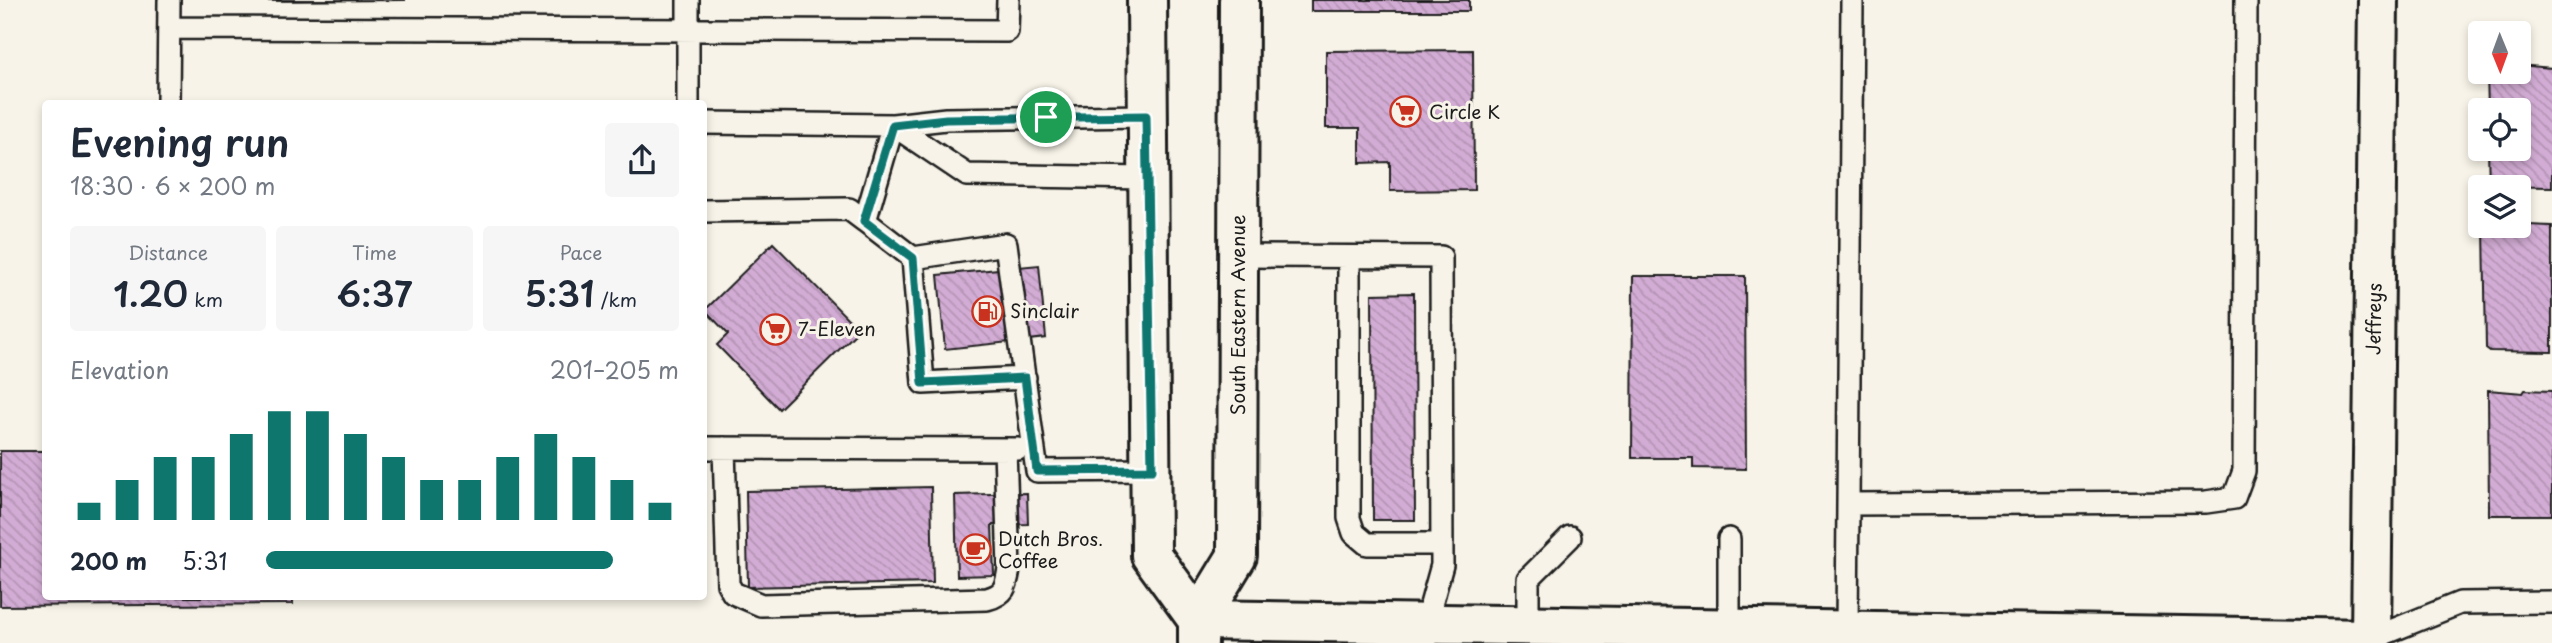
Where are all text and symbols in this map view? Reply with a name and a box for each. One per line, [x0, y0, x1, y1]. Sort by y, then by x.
north arrow [2468, 21, 2530, 84]
map controls [2468, 21, 2531, 238]
pin [1016, 87, 1076, 147]
supermarket icon: Circle K [1389, 95, 1423, 129]
place label: Circle K [1429, 97, 1500, 125]
icon: arrive [1027, 98, 1065, 136]
button: locate [2468, 98, 2531, 161]
text: Evening run [70, 113, 289, 170]
button: share [605, 123, 679, 197]
text: 18:30 · 6 × 200 m [70, 168, 275, 203]
button: layers [2468, 175, 2531, 238]
street label: South Eastern Avenue [1223, 215, 1251, 415]
text: Distance [128, 238, 208, 266]
text: Time [352, 238, 397, 266]
text: Pace [559, 238, 602, 266]
text: 1.20 [113, 266, 188, 319]
text: 6:37 [337, 266, 412, 319]
text: 5:31 [524, 266, 595, 319]
street label: Jeffreys [2358, 283, 2388, 355]
text: km [188, 285, 223, 313]
text: /km [595, 285, 637, 313]
fuel station icon: Sinclair [970, 294, 1004, 328]
place label: Sinclair [1010, 296, 1079, 324]
supermarket icon: 7-Eleven [758, 312, 792, 346]
place label: 7-Eleven [798, 314, 876, 342]
text: Elevation [70, 352, 169, 387]
text: 201–205 m [550, 352, 679, 387]
place label: Dutch Bros. Coffee [998, 524, 1103, 574]
cafe icon: Dutch Bros. Coffee [958, 533, 992, 567]
text: 200 m [70, 543, 147, 578]
text: 5:31 [182, 543, 227, 578]

